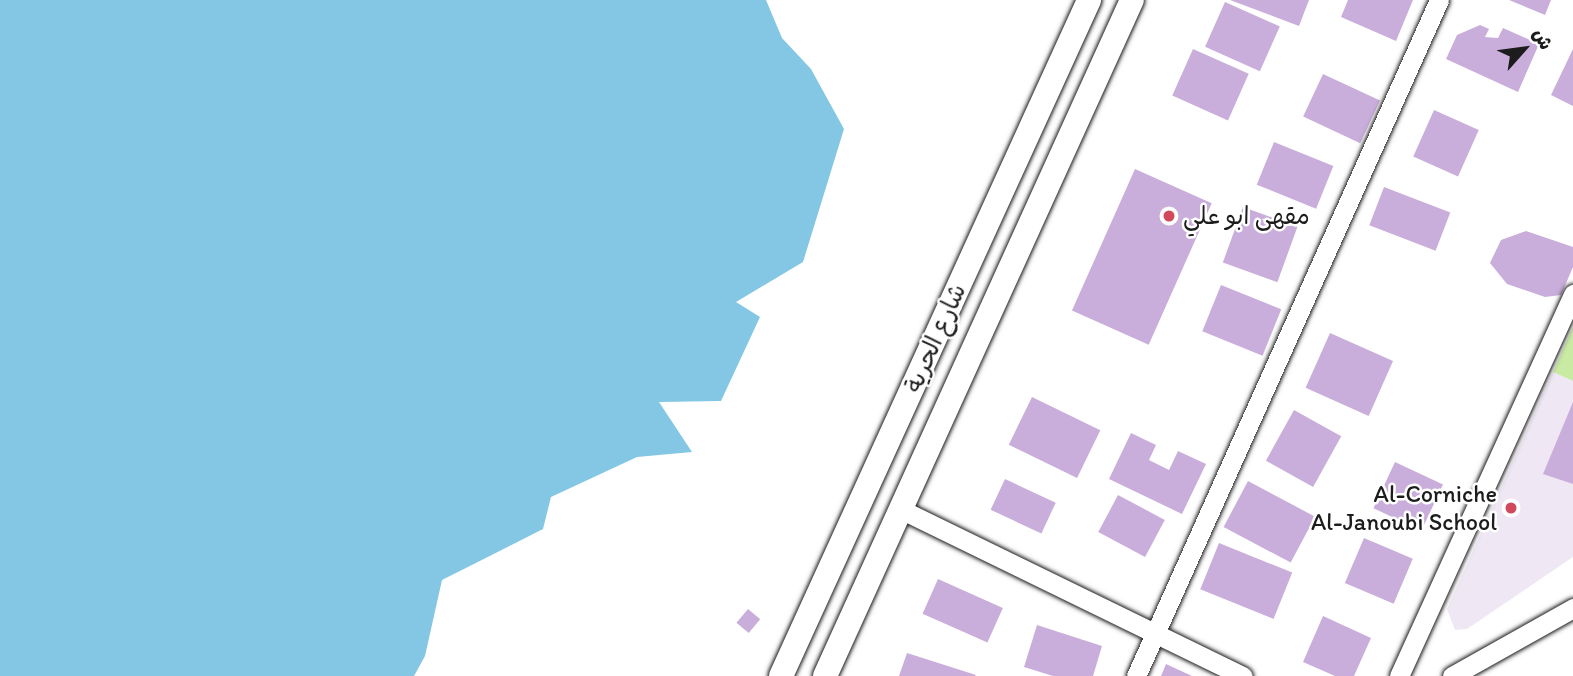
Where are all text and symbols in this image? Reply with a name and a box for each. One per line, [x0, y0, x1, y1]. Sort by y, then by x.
north arrow [1489, 14, 1559, 84]
text: ش [1528, 24, 1558, 54]
place label: مقهى ابو علي [1183, 202, 1310, 230]
marker: مقهى ابو علي [1161, 208, 1177, 224]
street label: شارع الحرية [898, 279, 972, 397]
place label: Al-Corniche Al-Janoubi School [1311, 480, 1497, 536]
marker: Al-Corniche Al-Janoubi School [1503, 500, 1519, 516]

